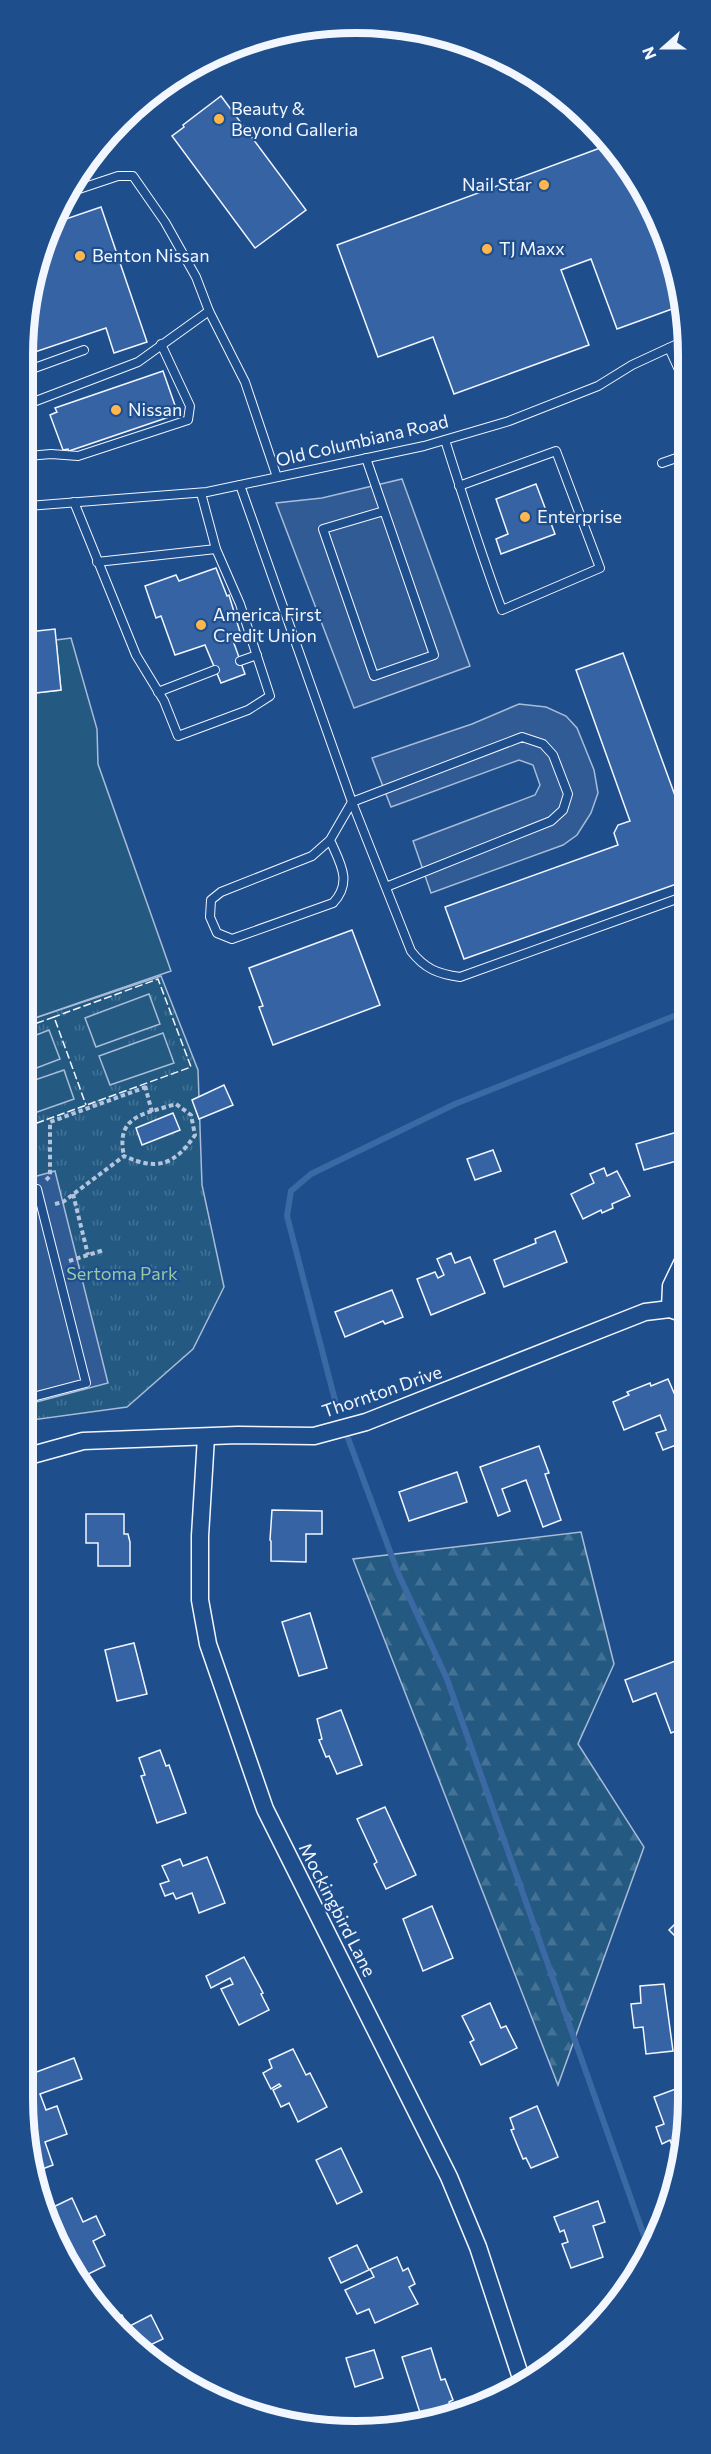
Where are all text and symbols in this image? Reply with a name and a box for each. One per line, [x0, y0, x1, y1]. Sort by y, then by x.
north arrow [633, 18, 693, 78]
text: N [638, 45, 660, 63]
place label: Beauty & Beyond Galleria [231, 97, 358, 140]
marker: Beauty & Beyond Galleria [212, 112, 226, 126]
place label: Nail Star [462, 173, 532, 195]
marker: Nail Star [537, 178, 551, 192]
place label: TJ Maxx [499, 237, 565, 259]
marker: TJ Maxx [480, 242, 494, 256]
place label: Benton Nissan [92, 244, 209, 266]
marker: Benton Nissan [73, 249, 87, 263]
place label: Nissan [128, 398, 182, 420]
marker: Nissan [109, 403, 123, 417]
street label: Old Columbiana Road [273, 409, 450, 471]
place label: Enterprise [537, 505, 622, 527]
marker: Enterprise [518, 510, 532, 524]
place label: America First Credit Union [213, 603, 322, 646]
marker: America First Credit Union [194, 618, 208, 632]
park label: Sertoma Park [66, 1262, 178, 1284]
street label: Thornton Drive [319, 1360, 445, 1422]
street label: Mockingbird Lane [295, 1839, 381, 1980]

